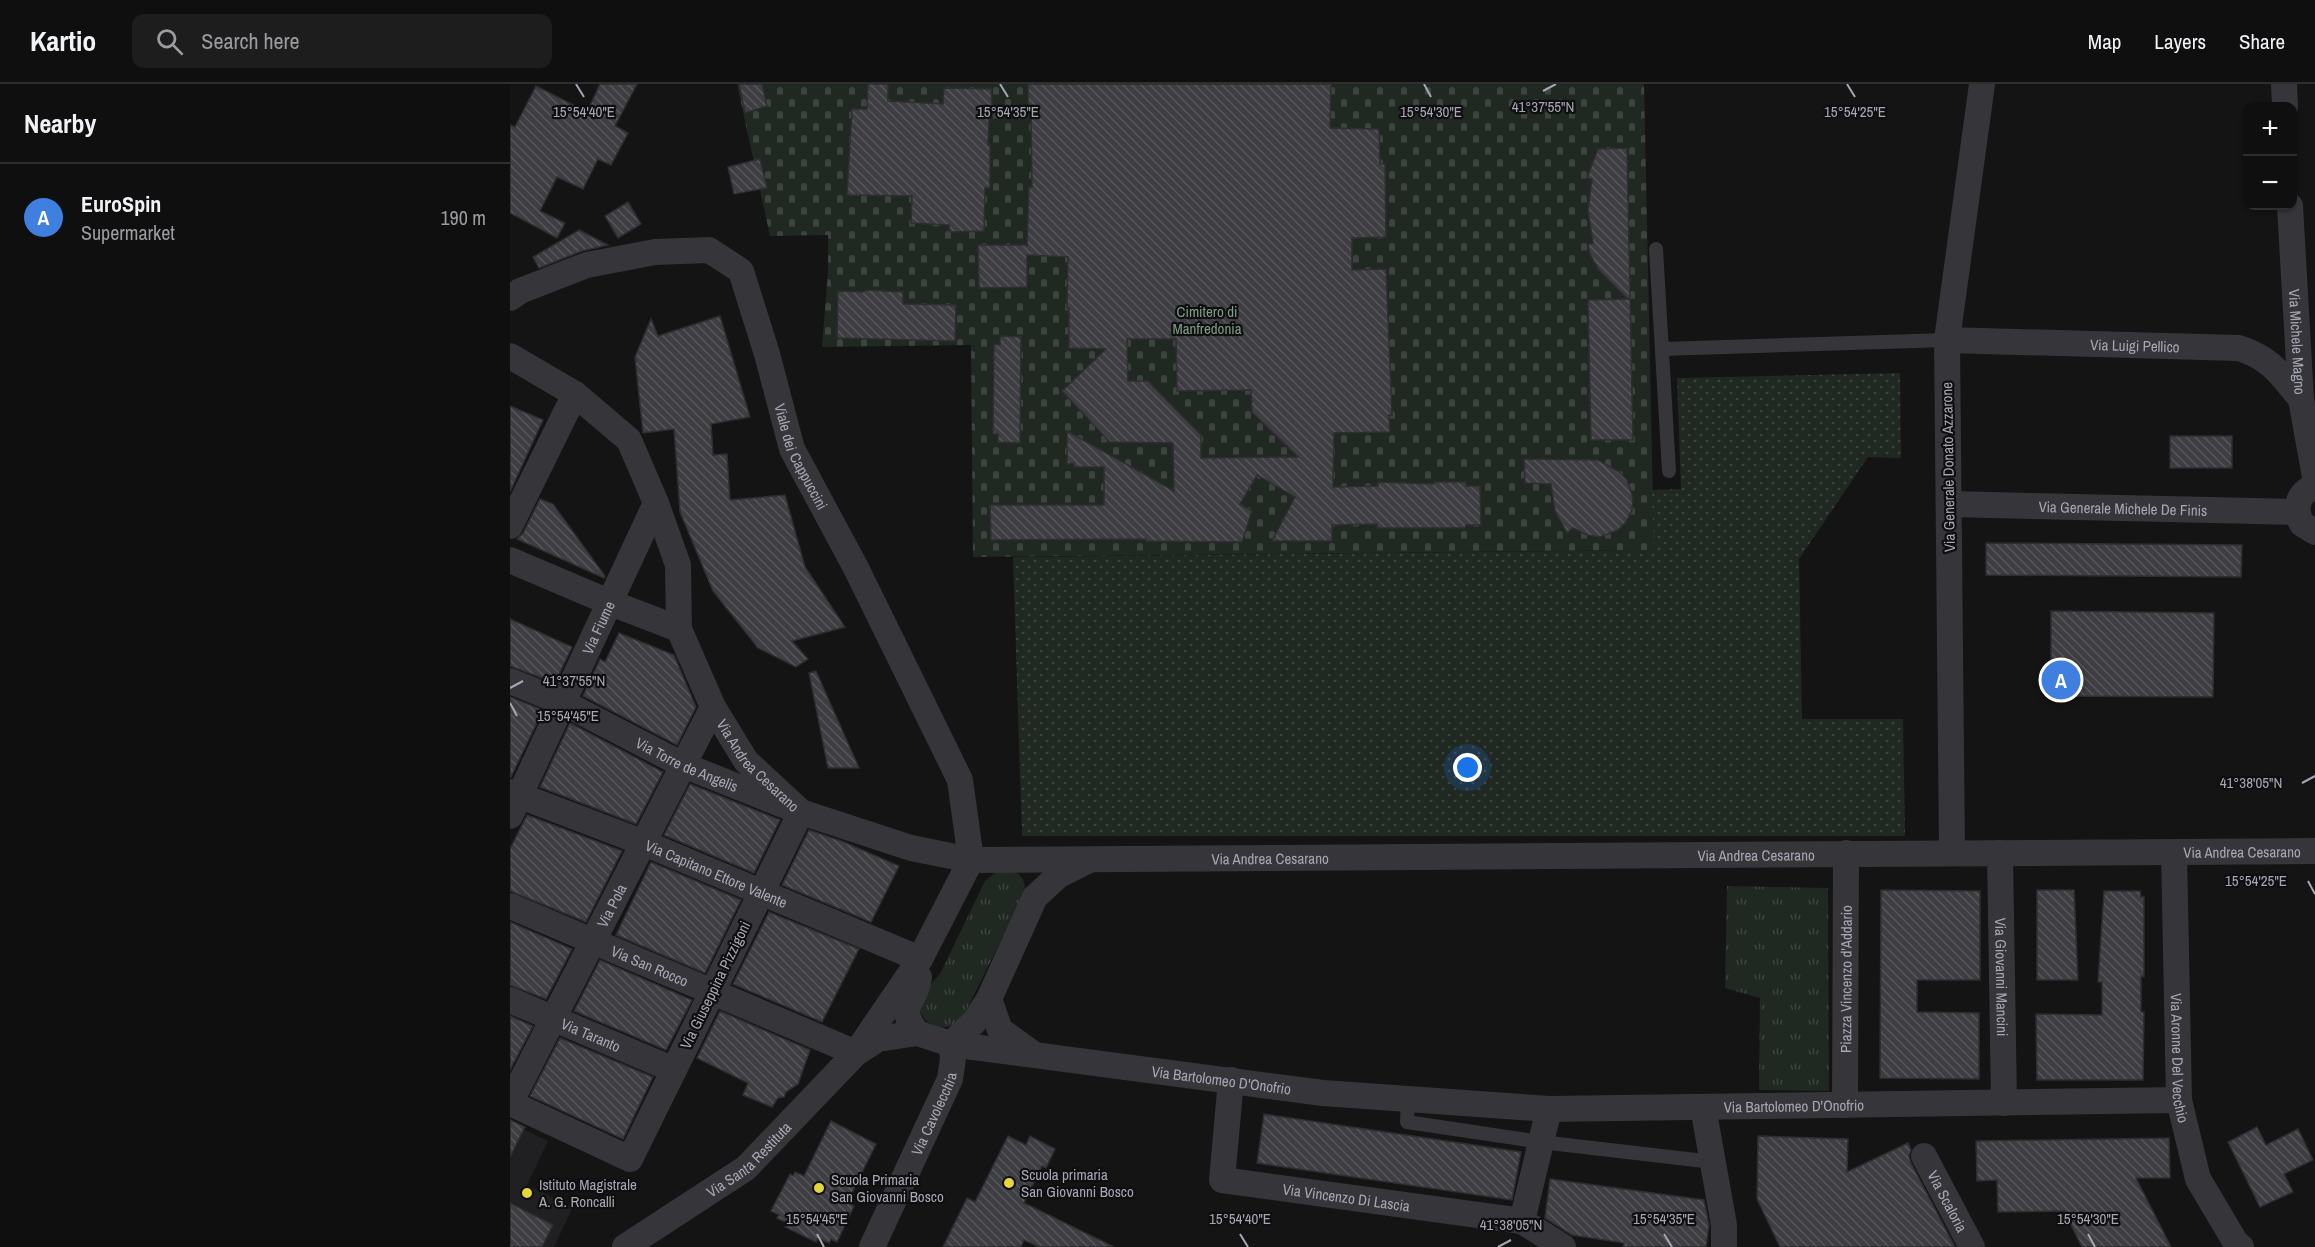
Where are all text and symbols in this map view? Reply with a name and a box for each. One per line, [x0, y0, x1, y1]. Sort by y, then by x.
search box [132, 14, 552, 68]
text: Kartio [30, 22, 96, 60]
icon: search [153, 25, 186, 58]
text: Search here [201, 26, 300, 56]
text: Map [2088, 27, 2121, 56]
text: Layers [2154, 27, 2206, 56]
text: Share [2239, 27, 2285, 56]
text: 41°37'55"N [1512, 96, 1574, 117]
text: 15°54'40"E [553, 101, 615, 122]
text: 15°54'35"E [977, 101, 1039, 122]
text: 15°54'30"E [1400, 101, 1462, 122]
text: 15°54'25"E [1824, 101, 1886, 122]
map controls [2243, 102, 2297, 210]
button: + [2243, 102, 2297, 156]
text: Nearby [24, 106, 96, 141]
button: − [2243, 156, 2297, 210]
text: EuroSpin [81, 189, 161, 219]
text: A [38, 204, 49, 231]
text: 190 m [440, 204, 486, 231]
text: Supermarket [81, 219, 175, 246]
street label: Via Michele Magno [2284, 288, 2311, 395]
park label: Cimitero di Manfredonia [1172, 301, 1242, 339]
street label: Via Luigi Pellico [2090, 333, 2180, 357]
street label: Via Generale Donato Azzarone [1936, 382, 1960, 552]
street label: Viale dei Cappuccini [770, 401, 833, 513]
street label: Via Generale Michele De Finis [2038, 496, 2208, 520]
street label: Via Fiume [576, 597, 619, 658]
pin: A [2042, 658, 2080, 702]
text: 41°37'55"N [543, 670, 605, 691]
text: 15°54'45"E [537, 705, 599, 726]
street label: Via Andrea Cesarano [712, 715, 804, 816]
street label: Via Torre de Angelis [632, 732, 741, 796]
your location [1453, 753, 1482, 782]
text: 41°38'05"N [2220, 772, 2282, 793]
street label: Via Capitano Ettore Valente [642, 834, 791, 913]
street label: Via Andrea Cesarano [2183, 841, 2301, 862]
street label: Via Andrea Cesarano [1697, 844, 1815, 866]
street label: Via Andrea Cesarano [1211, 847, 1329, 869]
text: 15°54'25"E [2225, 870, 2287, 891]
street label: Via Pola [591, 880, 631, 931]
street label: Piazza Vincenzo d'Addario [1835, 905, 1856, 1053]
street label: Via Giuseppina Pizzigoni [675, 917, 755, 1053]
street label: Via Giovanni Mancini [1991, 917, 2013, 1037]
street label: Via San Rocco [608, 940, 692, 991]
street label: Via Aronne Del Vecchio [2166, 993, 2195, 1125]
street label: Via Taranto [558, 1013, 624, 1057]
street label: Via Bartolomeo D'Onofrio [1150, 1060, 1293, 1099]
street label: Via Cavolecchia [906, 1071, 961, 1159]
street label: Via Bartolomeo D'Onofrio [1724, 1094, 1864, 1117]
street label: Via Santa Restituta [702, 1117, 796, 1202]
place label: Scuola primaria San Giovanni Bosco [1021, 1164, 1134, 1202]
street label: Via Scaloria [1923, 1167, 1973, 1236]
place label: Scuola Primaria San Giovanni Bosco [831, 1169, 944, 1207]
place label: Istituto Magistrale A. G. Roncalli [538, 1174, 637, 1212]
marker: Scuola primaria San Giovanni Bosco [1002, 1176, 1016, 1190]
street label: Via Vincenzo Di Lascia [1281, 1178, 1412, 1216]
marker: Scuola Primaria San Giovanni Bosco [812, 1181, 826, 1195]
marker: Istituto Magistrale A. G. Roncalli [520, 1186, 534, 1200]
text: 15°54'45"E [786, 1208, 848, 1229]
text: 15°54'40"E [1209, 1208, 1271, 1229]
text: 15°54'35"E [1633, 1208, 1695, 1229]
text: 15°54'30"E [2057, 1208, 2119, 1229]
text: 41°38'05"N [1480, 1214, 1542, 1235]

